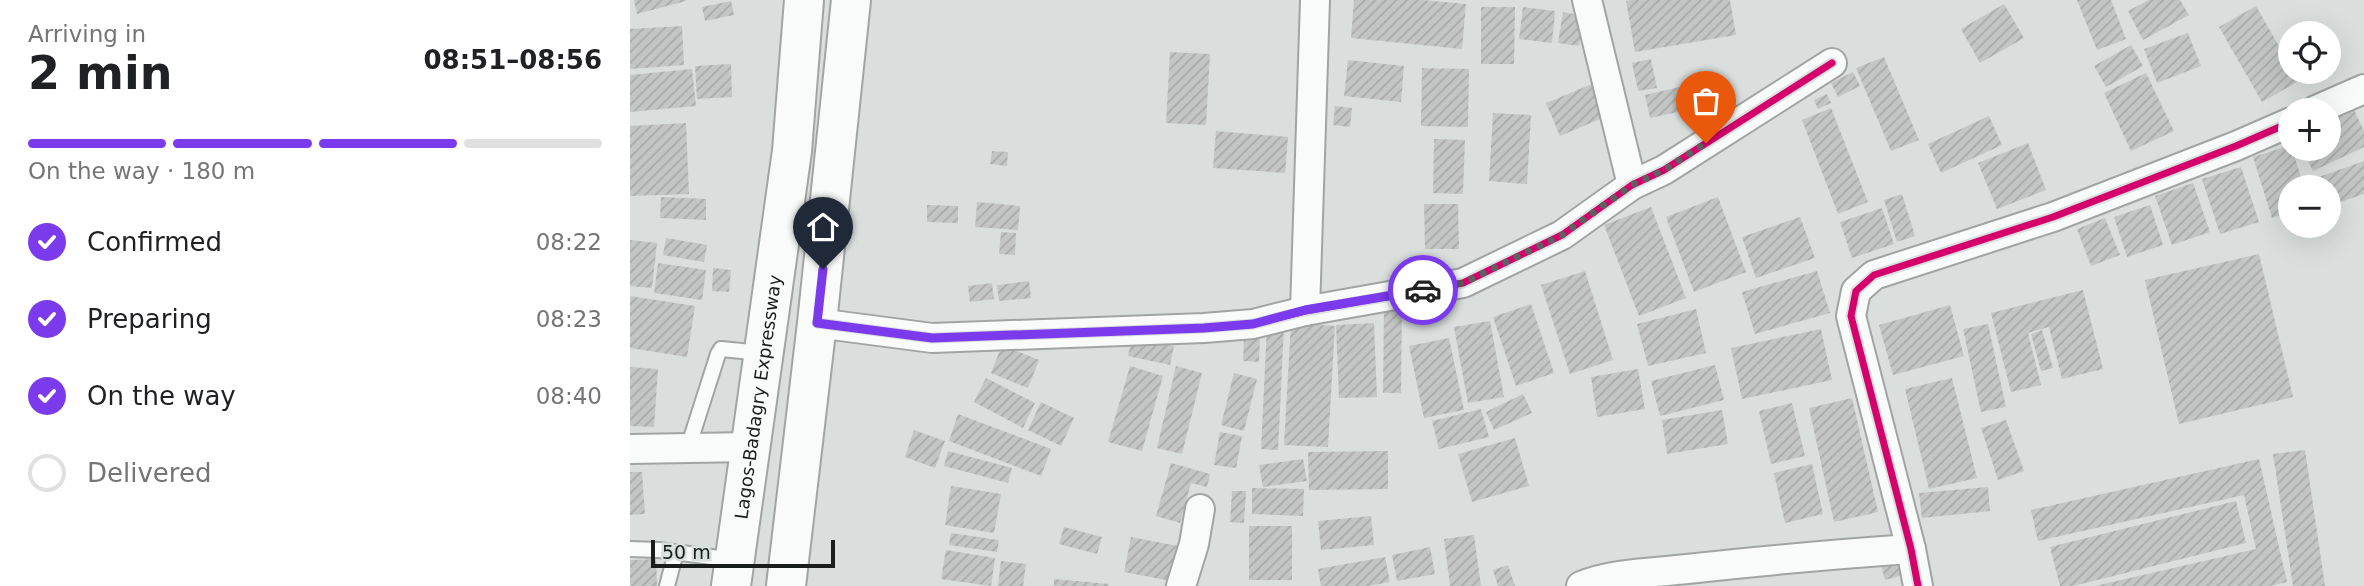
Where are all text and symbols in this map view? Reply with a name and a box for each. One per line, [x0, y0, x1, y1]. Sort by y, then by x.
text: Arriving in [28, 21, 146, 47]
map controls [2278, 21, 2341, 238]
button: locate [2278, 21, 2341, 84]
text: 08:51–08:56 [423, 45, 602, 75]
text: 2 min [28, 46, 172, 100]
pin [1676, 71, 1736, 143]
icon: bag [1687, 82, 1725, 120]
button: + [2278, 98, 2341, 161]
text: On the way · 180 m [28, 158, 255, 184]
button: − [2278, 175, 2341, 238]
pin [793, 197, 853, 269]
icon: home [804, 208, 842, 246]
icon: check [28, 223, 66, 261]
text: Confirmed [87, 227, 222, 257]
text: 08:22 [536, 229, 602, 255]
courier [1388, 255, 1458, 325]
icon: car [1404, 271, 1442, 309]
street label: Lagos-Badagry Expressway [730, 273, 785, 520]
icon: check [28, 300, 66, 338]
text: Preparing [87, 304, 212, 334]
text: 08:23 [536, 306, 602, 332]
icon: check [28, 377, 66, 415]
text: On the way [87, 381, 236, 411]
text: 08:40 [536, 383, 602, 409]
text: Delivered [87, 458, 211, 488]
scale bar [651, 537, 835, 569]
text: 50 m [662, 541, 711, 563]

